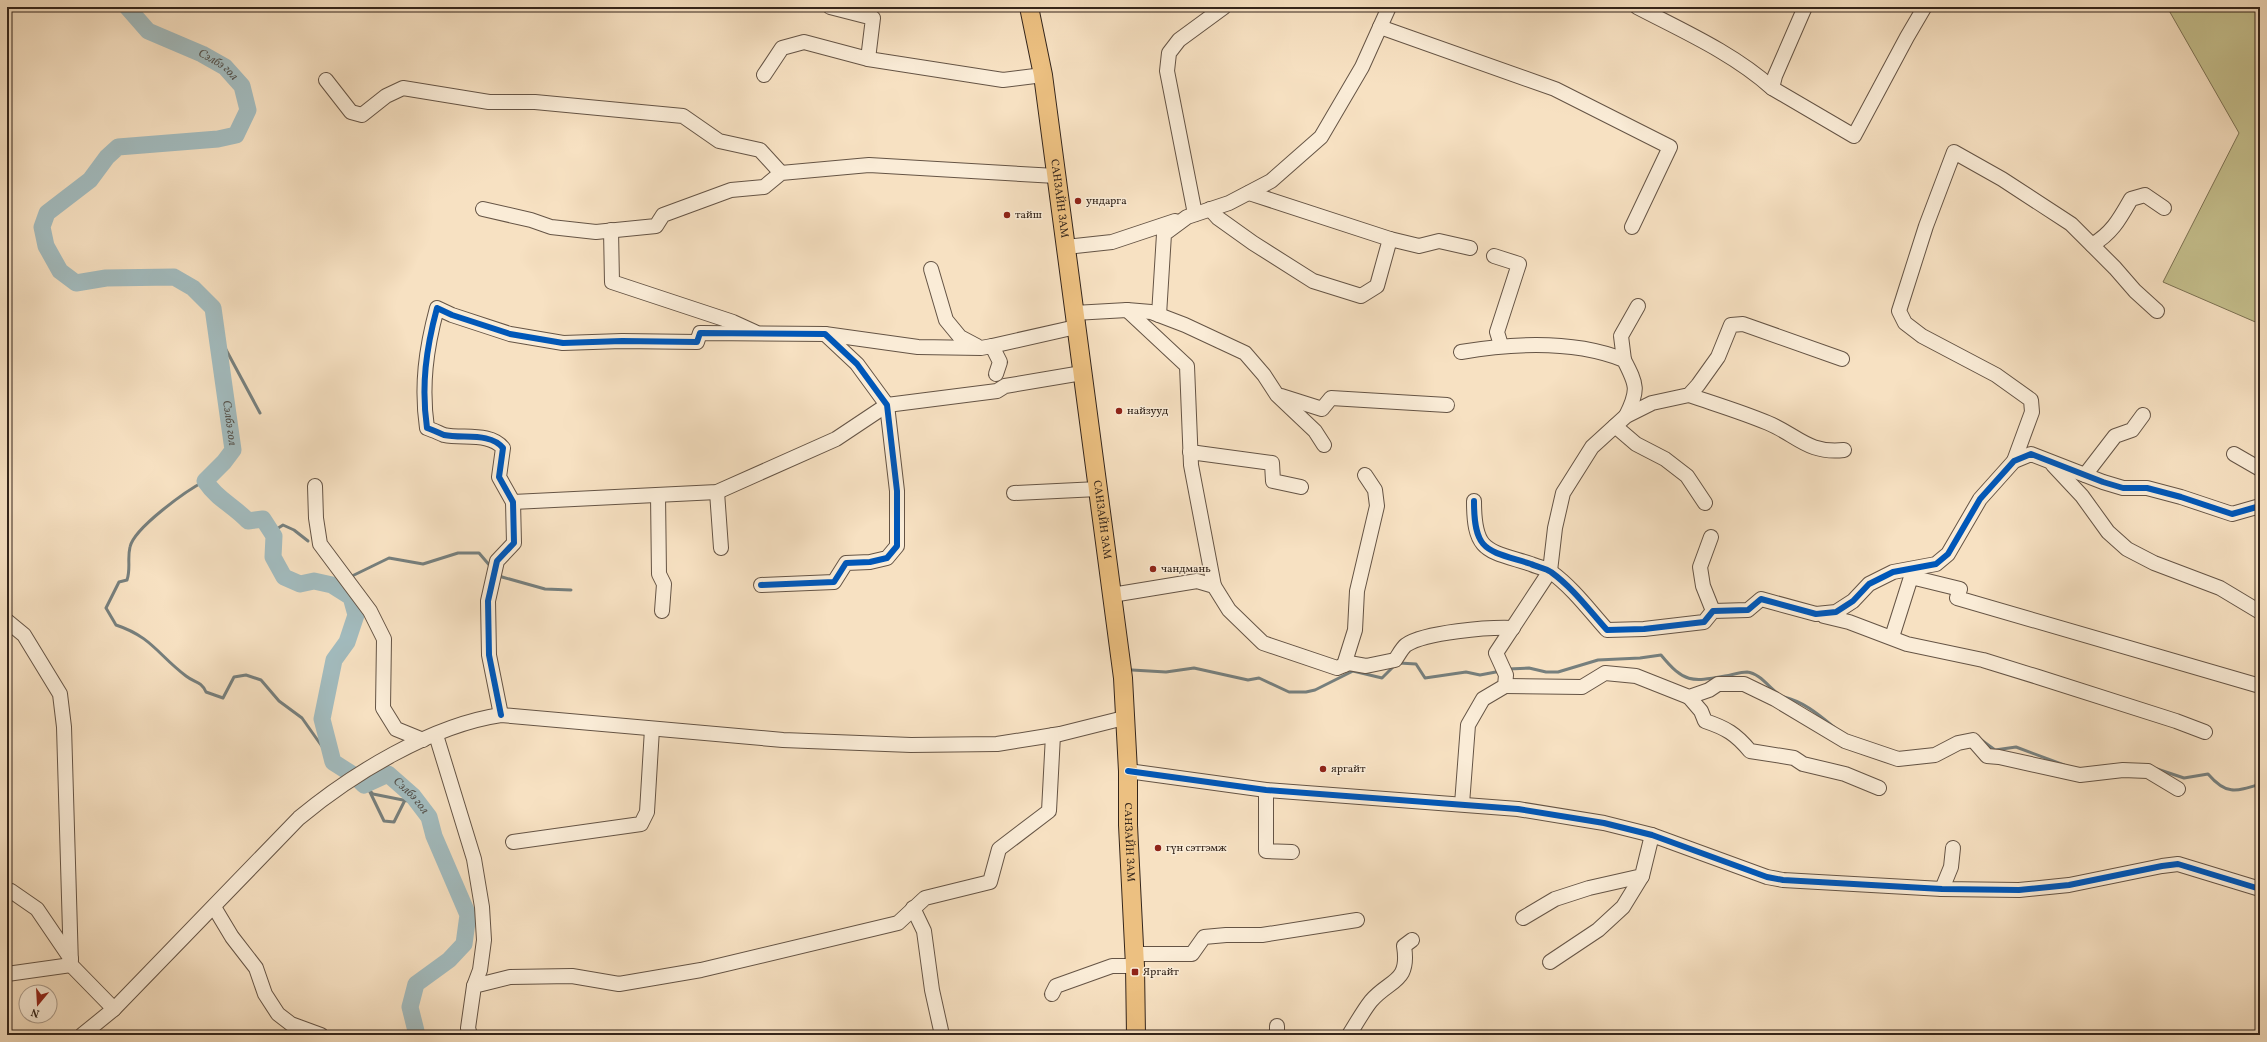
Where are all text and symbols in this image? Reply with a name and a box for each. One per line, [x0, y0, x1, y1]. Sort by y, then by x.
water label: Сэлбэ гол [195, 45, 242, 84]
street label: САНЗАЙН ЗАМ [1047, 158, 1072, 239]
place label: ундарга [1086, 194, 1127, 209]
marker: ундарга [1073, 196, 1083, 206]
place label: тайш [1015, 208, 1042, 223]
marker: тайш [1002, 210, 1012, 220]
water label: Сэлбэ гол [218, 399, 240, 447]
place label: найзууд [1127, 404, 1169, 419]
marker: найзууд [1114, 406, 1124, 416]
street label: САНЗАЙН ЗАМ [1089, 479, 1115, 560]
place label: чандмань [1161, 562, 1211, 577]
marker: чандмань [1148, 564, 1158, 574]
place label: яргайт [1331, 762, 1366, 777]
marker: яргайт [1318, 764, 1328, 774]
water label: Сэлбэ гол [389, 774, 432, 818]
street label: САНЗАЙН ЗАМ [1121, 802, 1138, 882]
place label: гүн сэтгэмж [1166, 841, 1227, 856]
marker: гүн сэтгэмж [1153, 843, 1163, 853]
place label: Яргайт [1143, 965, 1179, 980]
marker: Яргайт [1130, 967, 1140, 977]
north arrow [18, 984, 58, 1024]
text: N [29, 1004, 41, 1020]

